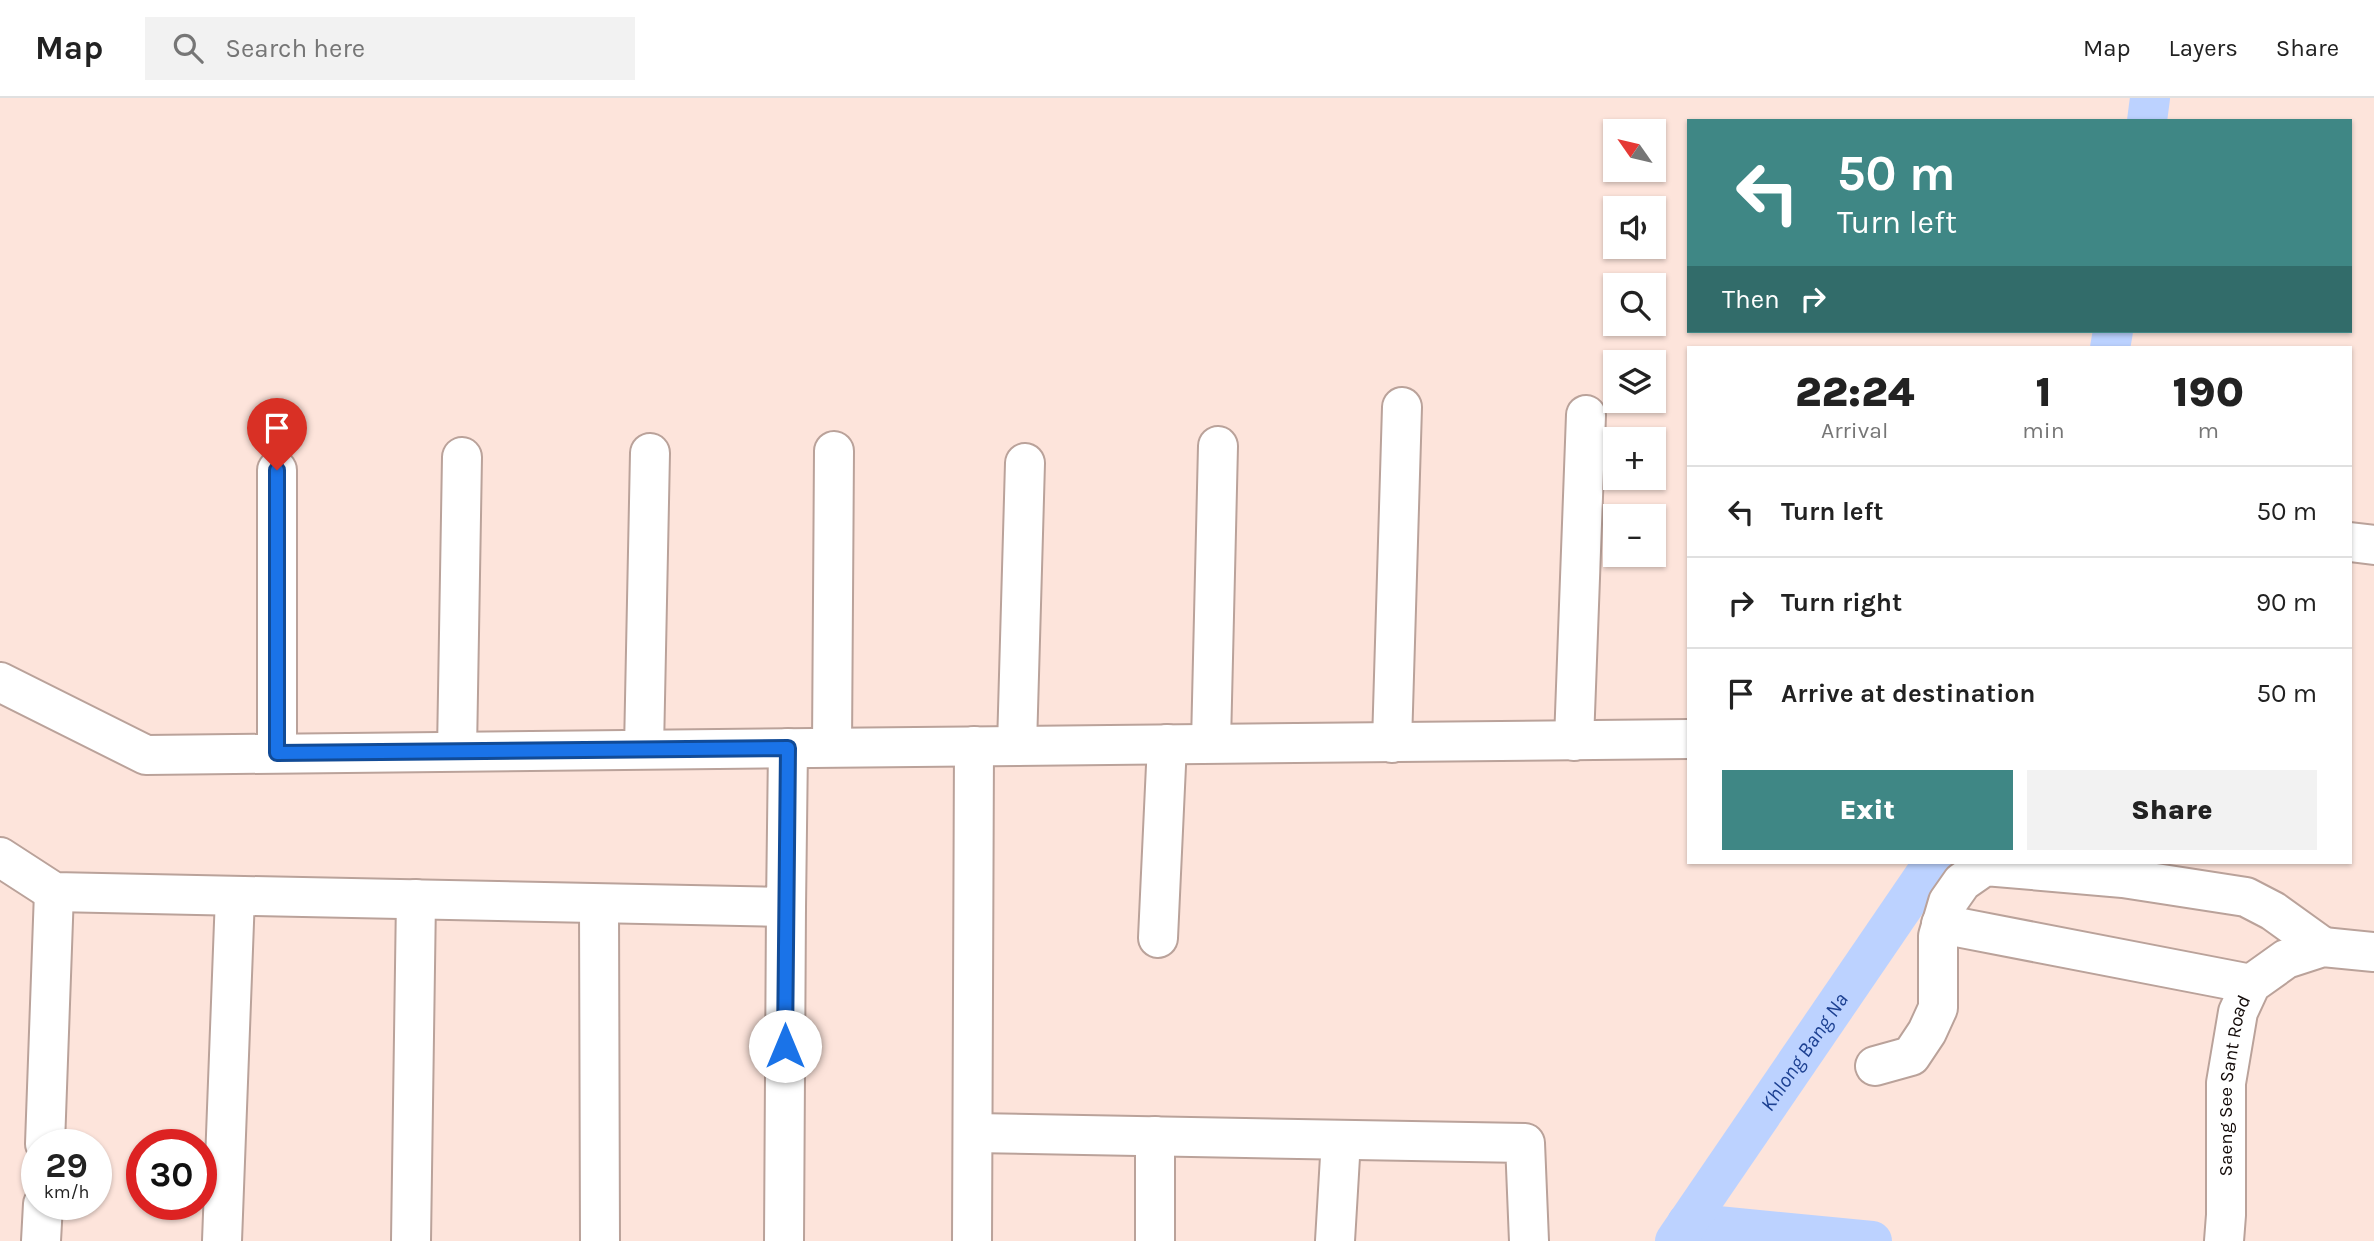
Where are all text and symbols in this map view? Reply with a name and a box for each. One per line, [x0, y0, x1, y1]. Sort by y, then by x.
search box [145, 17, 635, 80]
text: Map [35, 29, 103, 67]
icon: search [169, 29, 207, 67]
text: Search here [225, 33, 365, 64]
text: Map [2083, 34, 2131, 62]
text: Layers [2169, 34, 2238, 62]
text: Share [2276, 34, 2339, 62]
north arrow [1603, 119, 1666, 182]
map controls [1603, 119, 1666, 567]
text: 50 m [1837, 145, 1955, 202]
icon: left [1722, 147, 1813, 238]
button: sound [1603, 196, 1666, 259]
text: Turn left [1837, 204, 1957, 241]
button: search [1603, 273, 1666, 336]
icon: right [1794, 280, 1832, 318]
text: Then [1722, 284, 1780, 315]
button: layers [1603, 350, 1666, 413]
text: 22:24 [1795, 367, 1914, 417]
text: 1 [2035, 367, 2052, 417]
text: 190 [2173, 367, 2244, 417]
pin [247, 398, 307, 470]
icon: arrive [258, 409, 296, 447]
text: Arrival [1821, 417, 1888, 444]
text: min [2022, 417, 2065, 444]
text: m [2198, 417, 2219, 444]
button: + [1603, 427, 1666, 490]
icon: left [1722, 493, 1760, 531]
text: Turn left [1781, 496, 1883, 527]
text: 50 m [2256, 496, 2317, 527]
button: − [1603, 504, 1666, 567]
icon: right [1722, 584, 1760, 622]
text: Turn right [1781, 587, 1902, 618]
text: 90 m [2256, 587, 2317, 618]
icon: arrive [1722, 675, 1760, 713]
text: Arrive at destination [1781, 678, 2035, 709]
text: 50 m [2256, 678, 2317, 709]
button: Exit [1722, 770, 2013, 850]
button: Share [2027, 770, 2317, 850]
water label: Khlong Bang Na [1755, 988, 1853, 1115]
street label: Saeng See Sant Road [2215, 992, 2255, 1177]
position arrow [748, 1009, 822, 1083]
speed limit sign: 30 [126, 1129, 217, 1220]
text: 29 [45, 1145, 88, 1186]
text: km/h [44, 1181, 89, 1203]

